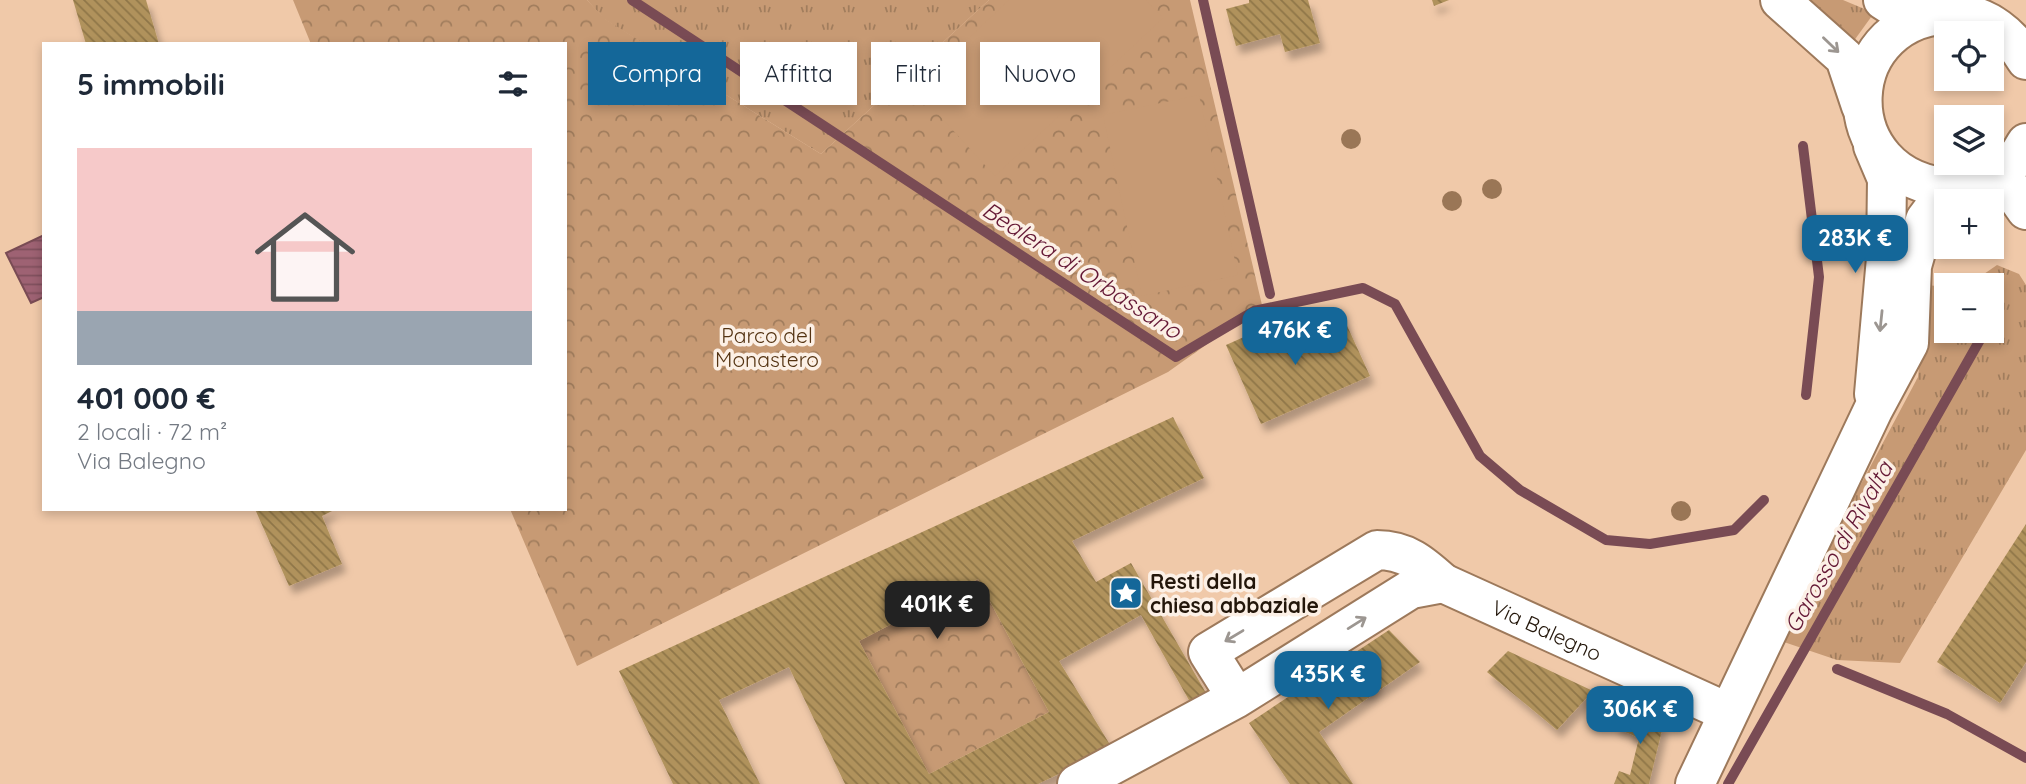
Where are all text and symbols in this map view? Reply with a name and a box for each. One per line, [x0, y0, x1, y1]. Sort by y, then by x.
map controls [1934, 21, 2004, 343]
button: locate [1934, 21, 2004, 91]
one-way arrow [1822, 36, 1839, 53]
chip: Compra [588, 42, 726, 105]
chip: Affitta [740, 42, 857, 105]
chip: Filtri [871, 42, 966, 105]
chip: Nuovo [980, 42, 1100, 105]
text: 5 immobili [77, 65, 225, 103]
icon: filters [494, 65, 532, 103]
button: layers [1934, 105, 2004, 175]
button: + [1934, 189, 2004, 259]
icon: home [242, 194, 368, 320]
water label: Bealera di Orbassano [977, 195, 1188, 346]
pin: 283K € [1798, 216, 1912, 275]
text: 283K € [1818, 223, 1892, 252]
button: − [1934, 273, 2004, 343]
pin: 476K € [1238, 308, 1352, 367]
one-way arrow [1875, 309, 1888, 332]
text: 476K € [1258, 315, 1332, 344]
park label: Parco del Monastero [715, 322, 819, 372]
text: 401 000 € [77, 379, 216, 417]
text: 2 locali · 72 m² [77, 417, 227, 446]
text: Via Balegno [77, 446, 206, 475]
water label: Garosso di Rivalta [1777, 455, 1899, 638]
place label: Resti della chiesa abbaziale [1150, 568, 1319, 618]
place icon: Resti della chiesa abbaziale [1107, 574, 1145, 612]
pin: 401K € [880, 582, 994, 641]
text: 401K € [901, 589, 973, 618]
street label: Via Balegno [1488, 594, 1606, 666]
one-way arrow [1347, 615, 1367, 629]
one-way arrow [1225, 629, 1245, 643]
pin: 435K € [1271, 652, 1385, 711]
text: 435K € [1290, 659, 1366, 688]
pin: 306K € [1583, 686, 1697, 746]
text: 306K € [1602, 694, 1678, 723]

